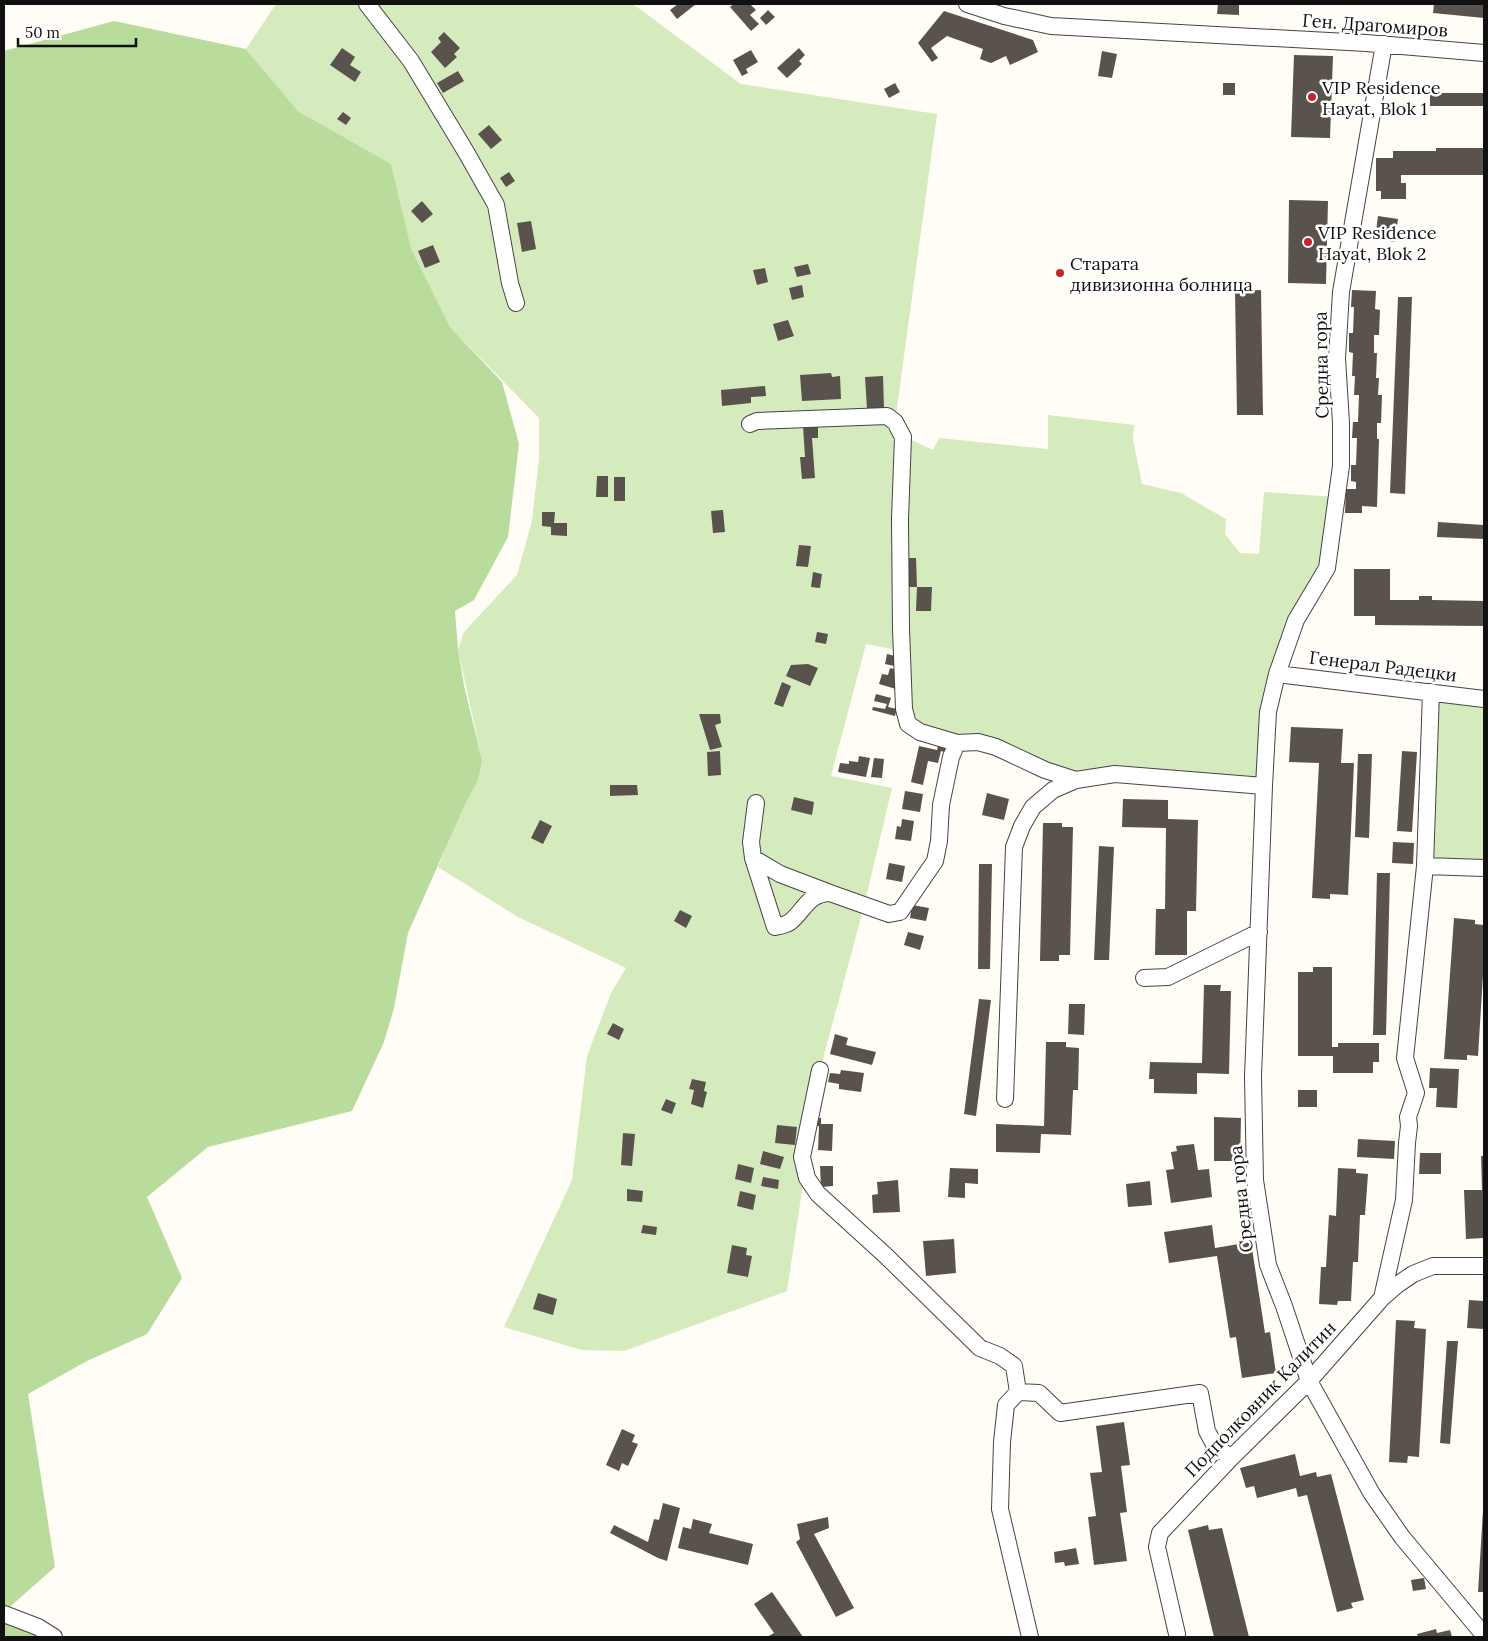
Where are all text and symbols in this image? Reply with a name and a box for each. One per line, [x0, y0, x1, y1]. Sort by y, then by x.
street label: Ген. Драгомиров [1301, 8, 1449, 42]
scale bar [18, 15, 135, 47]
text: 50 m [25, 23, 60, 42]
place label: VIP Residence Hayat, Blok 1 [1321, 76, 1441, 120]
marker: VIP Residence Hayat, Blok 1 [1306, 91, 1318, 103]
place label: VIP Residence Hayat, Blok 2 [1317, 221, 1437, 265]
marker: VIP Residence Hayat, Blok 2 [1302, 236, 1314, 248]
place label: Старата дивизионна болница [1070, 252, 1253, 296]
marker: Старата дивизионна болница [1054, 267, 1066, 279]
street label: Средна гора [1309, 311, 1333, 419]
street label: Генерал Радецки [1308, 646, 1458, 686]
street label: Средна гора [1224, 1144, 1258, 1254]
street label: Подполковник Калитин [1179, 1316, 1341, 1482]

